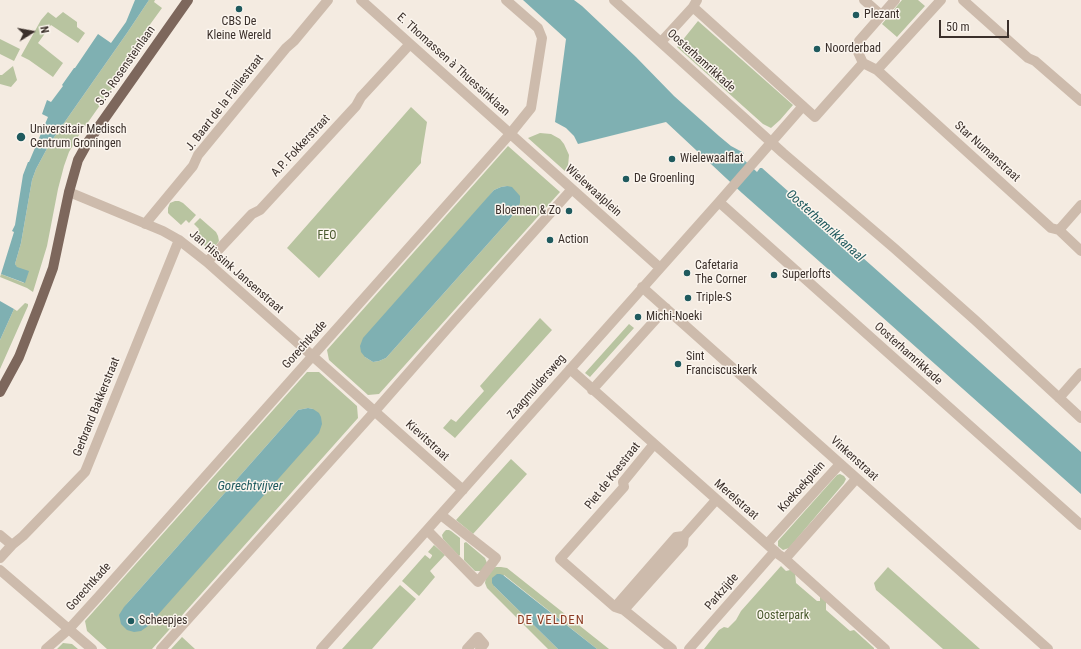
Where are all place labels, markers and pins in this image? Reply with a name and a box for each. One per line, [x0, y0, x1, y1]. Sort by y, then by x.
marker: CBS De Kleine Wereld [234, 4, 244, 14]
place label: Plezant [864, 8, 899, 22]
marker: Plezant [851, 10, 861, 20]
place label: CBS De Kleine Wereld [207, 15, 271, 43]
place label: Noorderbad [825, 42, 881, 56]
marker: Noorderbad [812, 44, 822, 54]
place label: Universitair Medisch Centrum Groningen [30, 123, 127, 151]
marker: Universitair Medisch Centrum Groningen [15, 131, 27, 143]
place label: Wielewaalflat [680, 152, 743, 166]
marker: Wielewaalflat [667, 154, 677, 164]
place label: De Groenling [634, 172, 695, 186]
marker: De Groenling [621, 174, 631, 184]
place label: Bloemen & Zo [495, 204, 561, 218]
marker: Bloemen & Zo [564, 206, 574, 216]
place label: Action [558, 233, 589, 247]
marker: Action [545, 235, 555, 245]
place label: Cafetaria The Corner [695, 259, 747, 287]
marker: Cafetaria The Corner [682, 268, 692, 278]
place label: Superlofts [782, 268, 831, 282]
marker: Superlofts [769, 270, 779, 280]
place label: Triple-S [696, 291, 732, 305]
marker: Triple-S [683, 293, 693, 303]
place label: Michi-Noeki [646, 310, 702, 324]
marker: Michi-Noeki [633, 312, 643, 322]
place label: Sint Franciscuskerk [686, 350, 757, 378]
marker: Sint Franciscuskerk [673, 359, 683, 369]
place label: Scheepjes [139, 614, 188, 628]
marker: Scheepjes [126, 616, 136, 626]

